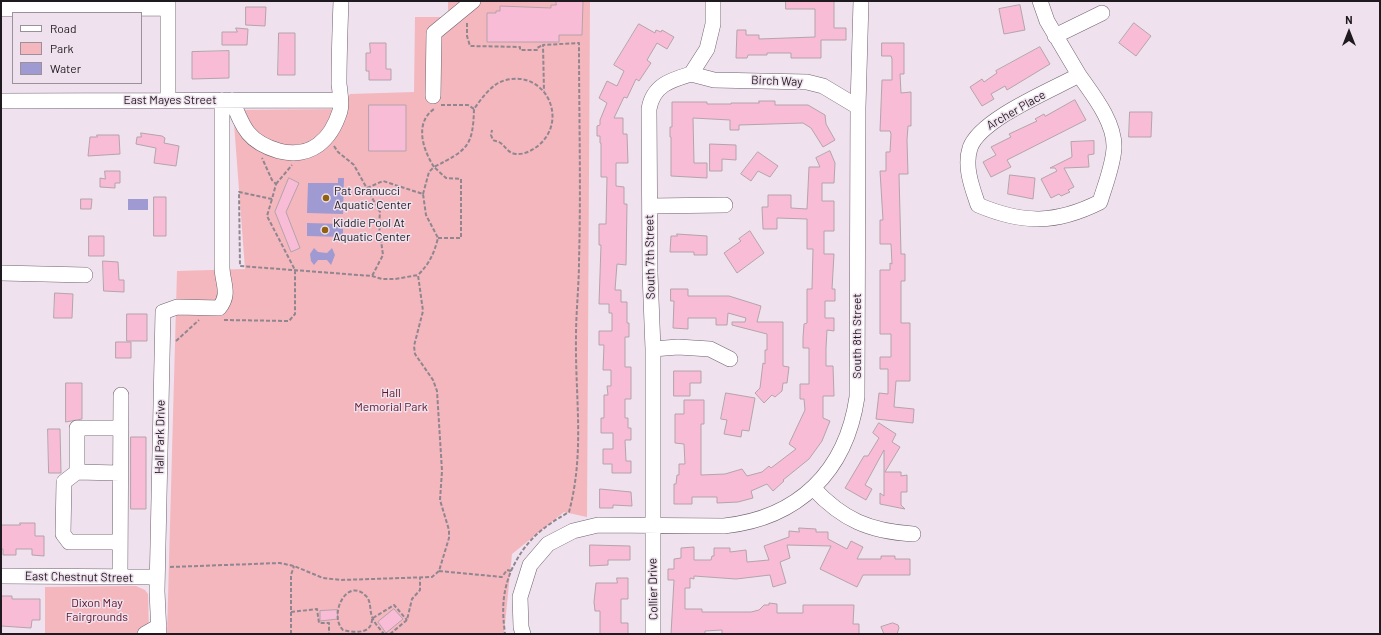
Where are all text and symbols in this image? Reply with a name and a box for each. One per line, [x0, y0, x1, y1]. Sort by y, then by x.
legend [12, 12, 142, 84]
north arrow [1329, 12, 1369, 52]
text: N [1345, 13, 1353, 26]
text: Road [50, 21, 77, 35]
text: Park [50, 41, 74, 55]
text: Water [50, 61, 81, 75]
street label: Birch Way [751, 73, 803, 89]
street label: Archer Place [984, 87, 1048, 133]
street label: East Mayes Street [123, 93, 217, 107]
place label: Pat Granucci Aquatic Center [334, 184, 411, 212]
marker: Pat Granucci Aquatic Center [321, 193, 331, 203]
street label: South 7th Street [642, 214, 658, 300]
place label: Kiddie Pool At Aquatic Center [333, 216, 410, 244]
marker: Kiddie Pool At Aquatic Center [320, 225, 330, 235]
street label: South 8th Street [850, 293, 864, 379]
park label: Hall Memorial Park [354, 386, 428, 414]
street label: Hall Park Drive [152, 400, 168, 474]
street label: Collier Drive [645, 558, 661, 620]
street label: East Chestnut Street [25, 569, 133, 585]
park label: Dixon May Fairgrounds [66, 596, 128, 624]

